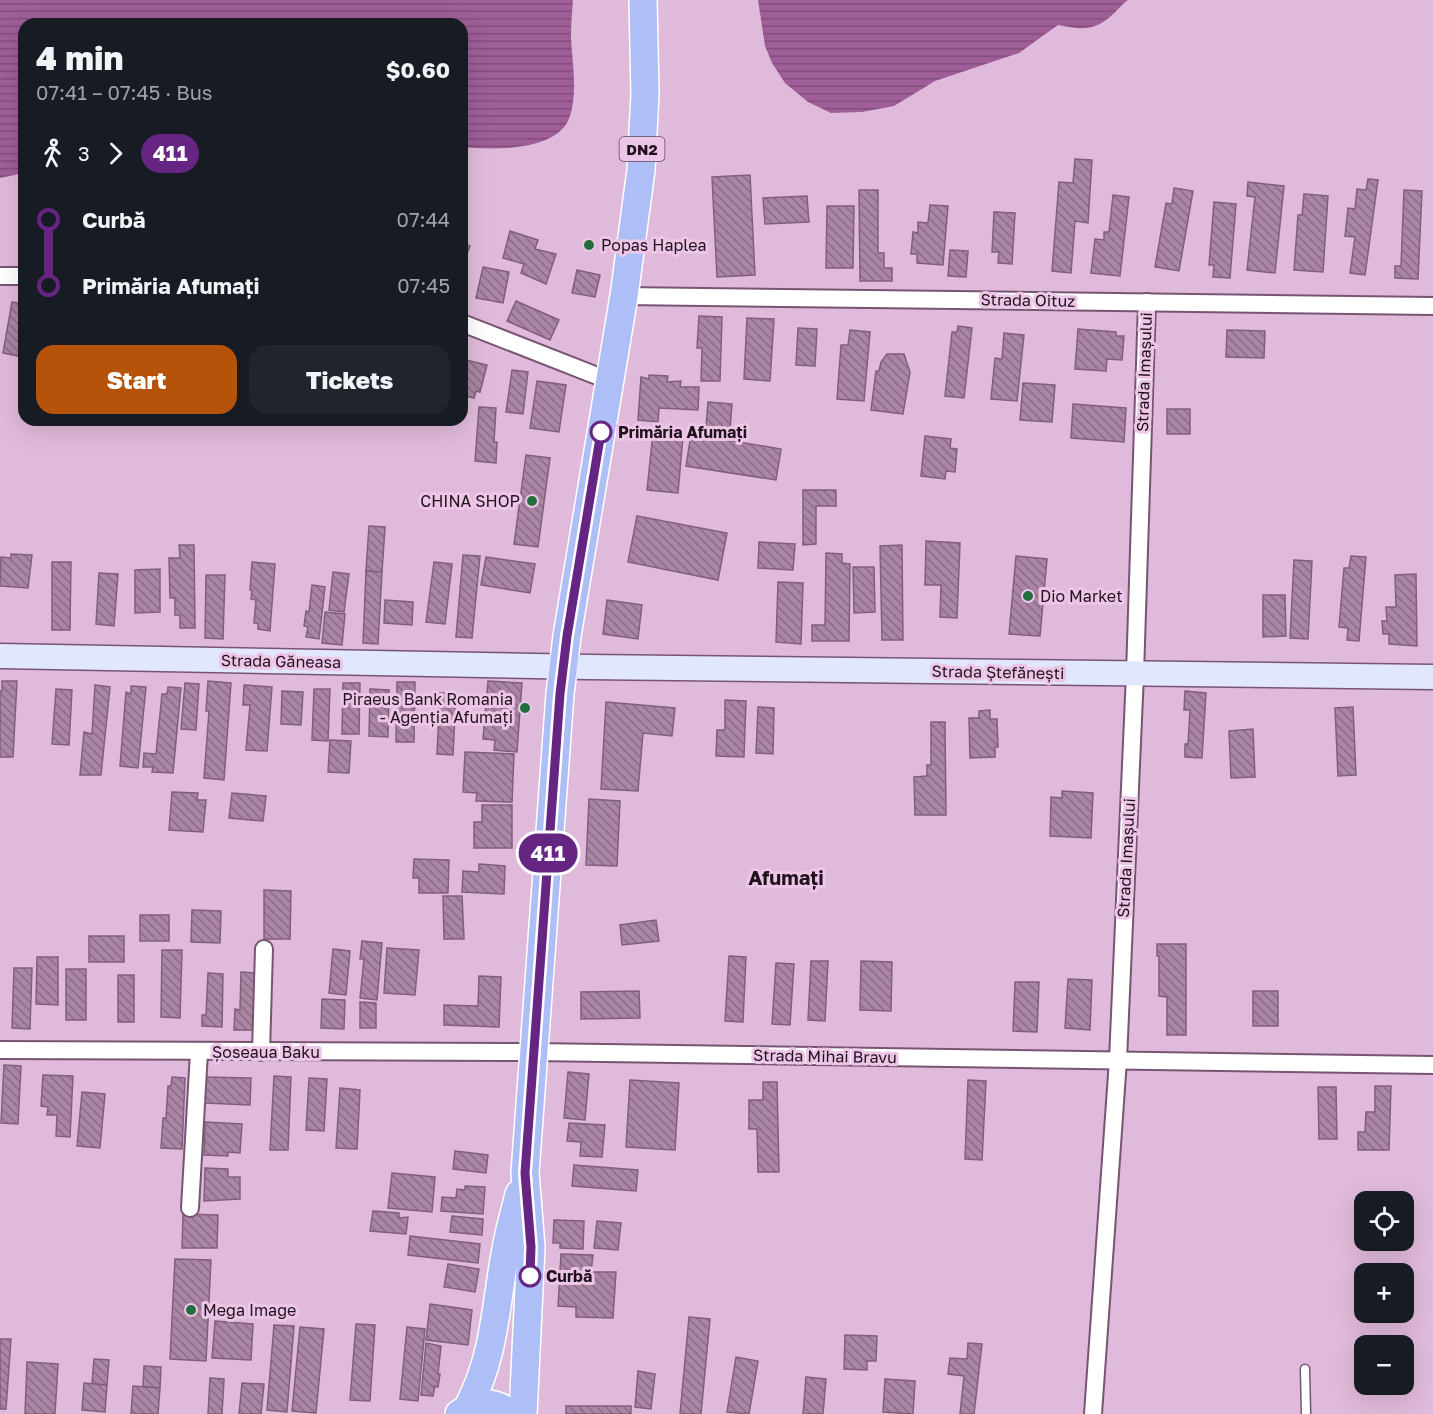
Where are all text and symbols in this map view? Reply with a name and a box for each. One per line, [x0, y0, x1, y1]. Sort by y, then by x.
text: 4 min [36, 38, 123, 77]
text: $0.60 [386, 56, 450, 83]
text: 07:41 – 07:45 · Bus [36, 80, 212, 104]
icon: walk [36, 137, 69, 170]
icon: forward [99, 137, 132, 170]
road number: DN2 [620, 137, 664, 161]
text: 411 [153, 140, 187, 166]
text: 3 [78, 141, 90, 165]
text: Curbă [82, 206, 146, 233]
text: 07:44 [397, 207, 450, 231]
place label: Popas Haplea [601, 235, 707, 255]
marker: Popas Haplea [582, 238, 596, 252]
text: Primăria Afumați [82, 272, 259, 299]
text: 07:45 [397, 273, 450, 297]
street label: Strada Oituz [980, 289, 1076, 311]
street label: Strada Imașului [1132, 312, 1156, 432]
button: Start [36, 345, 237, 414]
button: Tickets [249, 345, 450, 414]
marker: Primăria Afumați [590, 421, 612, 443]
place label: Primăria Afumați [618, 422, 747, 442]
place label: CHINA SHOP [420, 491, 520, 511]
marker: CHINA SHOP [525, 494, 539, 508]
place label: Dio Market [1040, 586, 1123, 606]
marker: Dio Market [1021, 589, 1035, 603]
street label: Strada Găneasa [221, 650, 341, 672]
street label: Strada Ștefănești [932, 661, 1064, 683]
place label: Piraeus Bank Romania - Agenția Afumați [342, 689, 513, 727]
marker: Piraeus Bank Romania - Agenția Afumați [518, 701, 532, 715]
street label: Strada Imașului [1113, 798, 1139, 918]
line badge: 411 [514, 834, 582, 872]
text: 411 [531, 840, 565, 866]
district label: Afumați [748, 865, 824, 890]
street label: Șoseaua Baku [212, 1042, 320, 1062]
street label: Strada Mihai Bravu [753, 1045, 897, 1067]
map controls [1354, 1191, 1414, 1395]
button: locate [1354, 1191, 1414, 1251]
button: + [1354, 1263, 1414, 1323]
marker: Curbă [519, 1265, 541, 1287]
place label: Curbă [546, 1266, 592, 1286]
place label: Mega Image [203, 1300, 296, 1320]
marker: Mega Image [184, 1303, 198, 1317]
button: − [1354, 1335, 1414, 1395]

